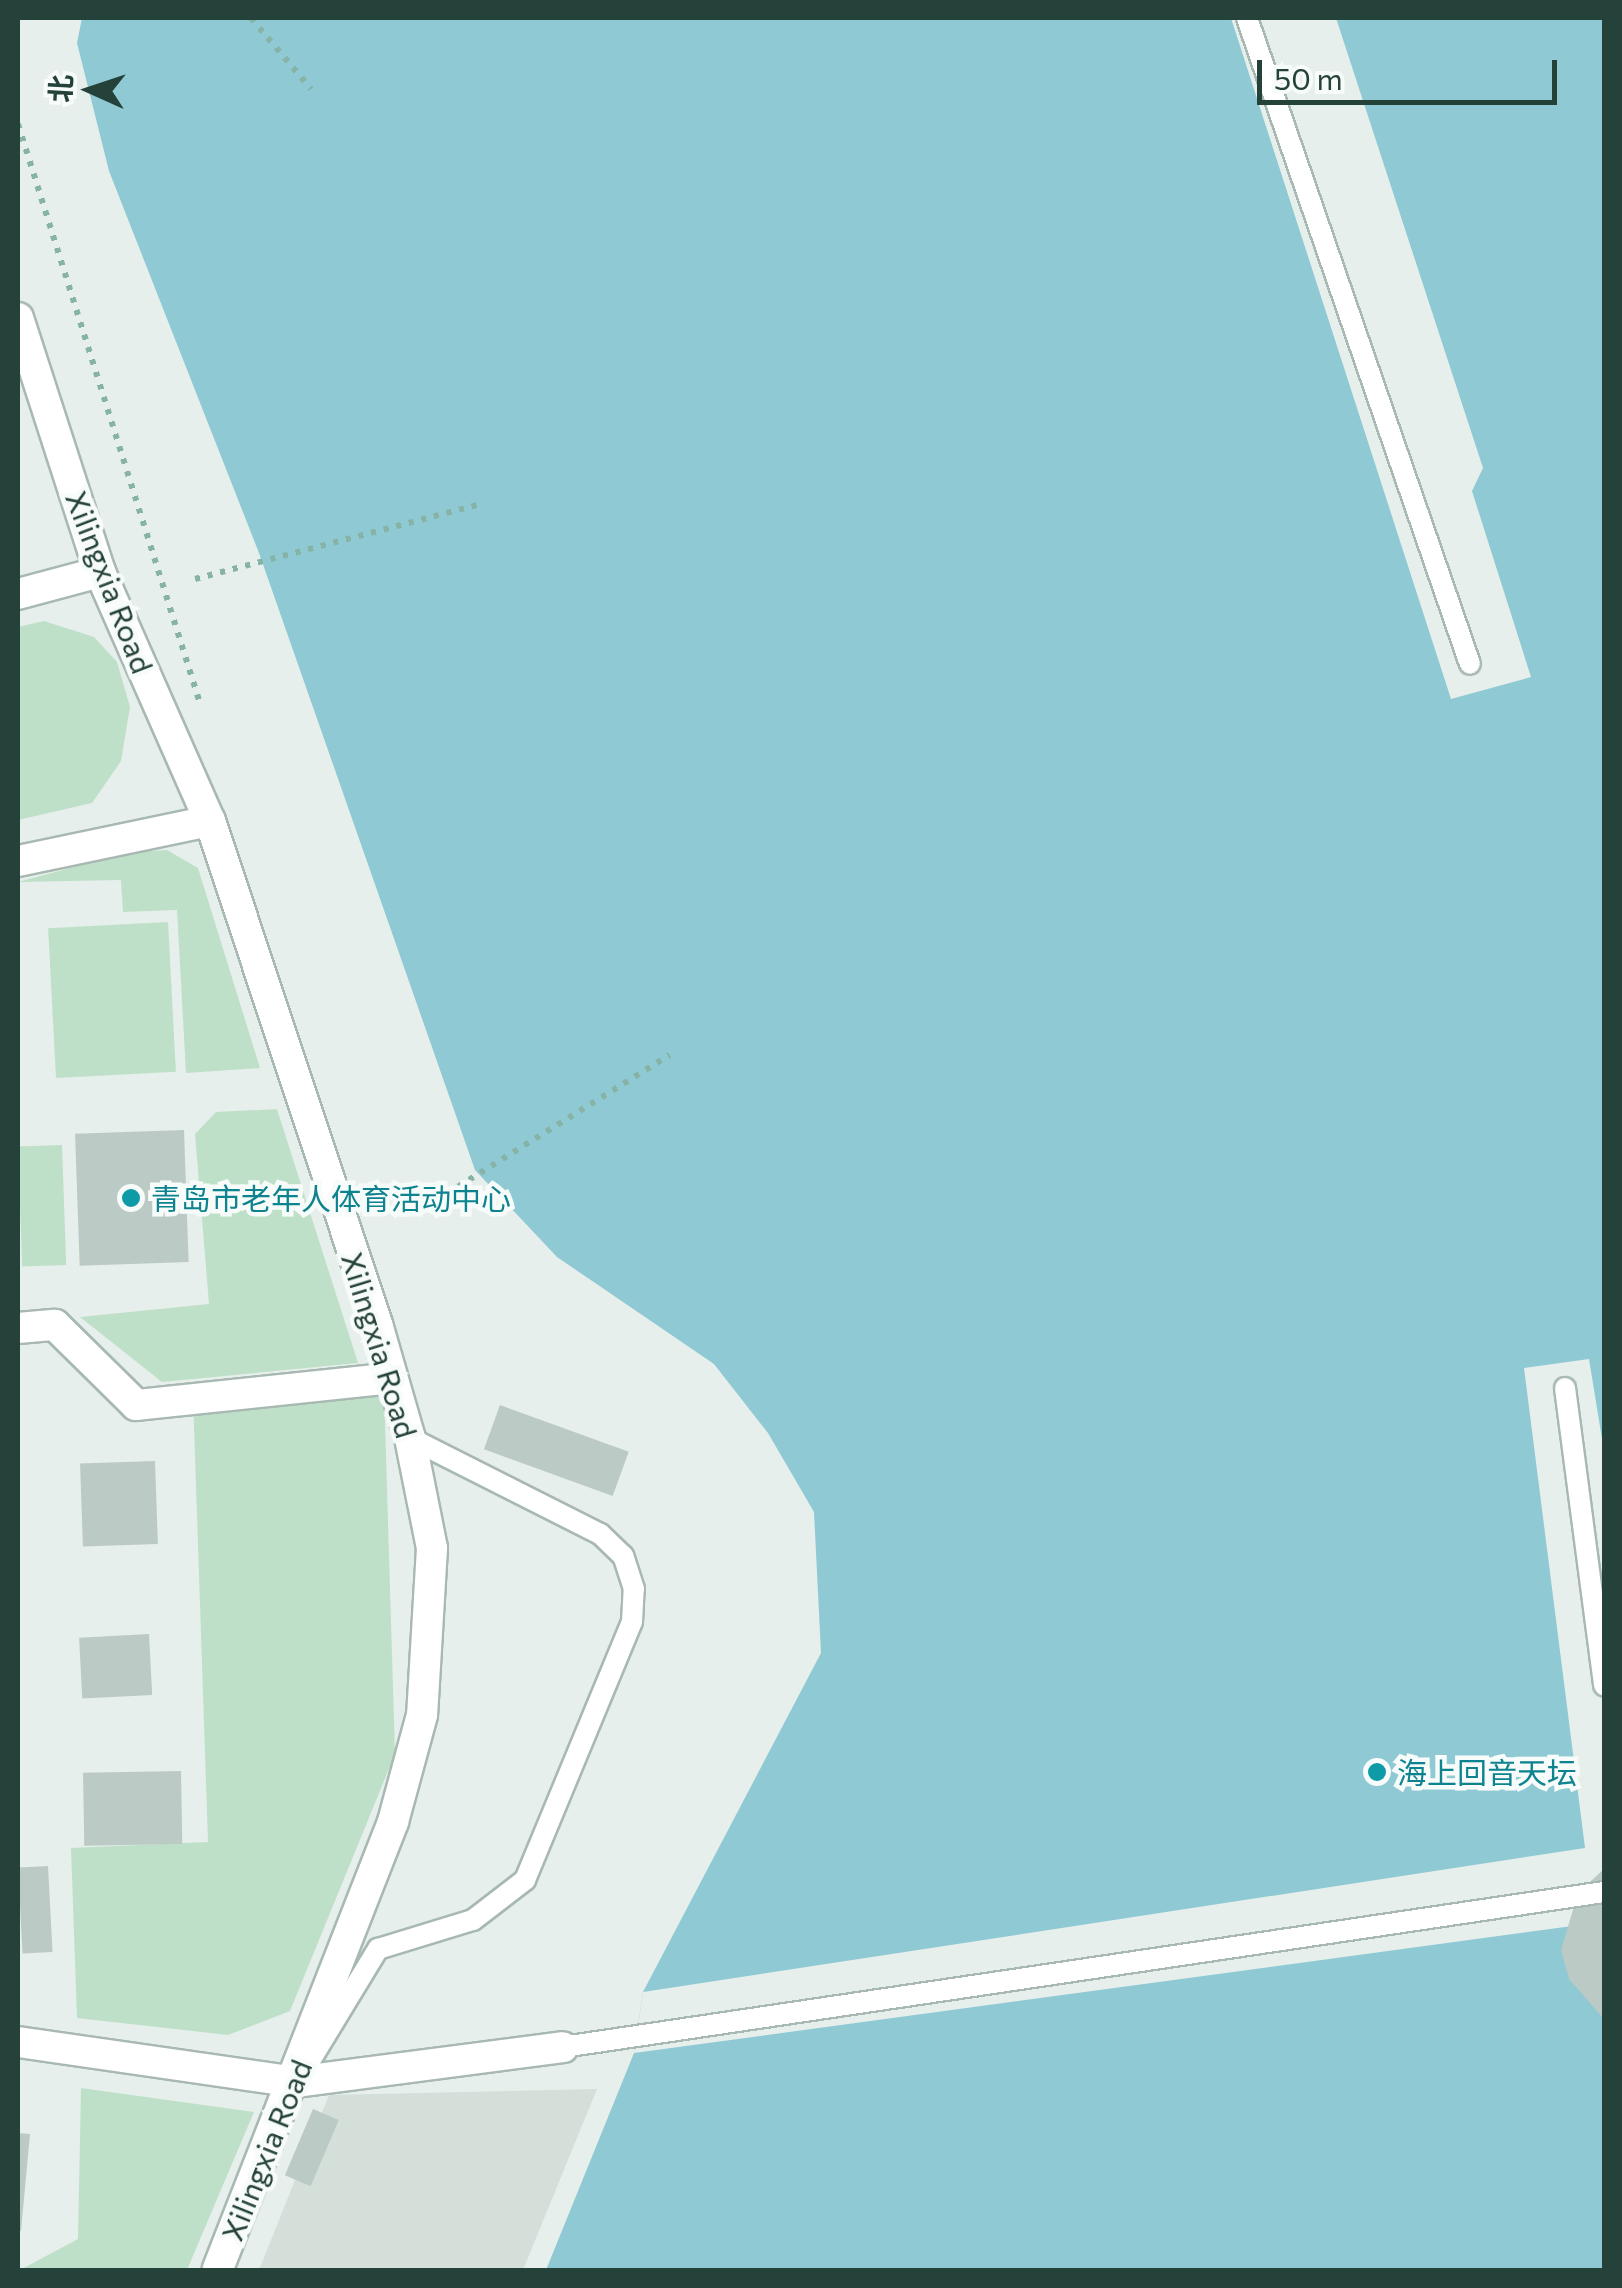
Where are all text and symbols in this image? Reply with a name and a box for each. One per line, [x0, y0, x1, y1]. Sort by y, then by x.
north arrow [40, 40, 140, 140]
scale bar [1262, 40, 1562, 102]
text: 50 m [1274, 59, 1343, 96]
text: 北 [42, 74, 78, 103]
street label: Xilingxia Road [59, 486, 161, 678]
place label: 青岛市老年人体育活动中心 [151, 1180, 511, 1216]
marker: 青岛市老年人体育活动中心 [120, 1187, 142, 1209]
street label: Xilingxia Road [335, 1248, 425, 1442]
place label: 海上回音天坛 [1397, 1754, 1577, 1790]
marker: 海上回音天坛 [1366, 1761, 1388, 1783]
street label: Xilingxia Road [213, 2054, 319, 2246]

